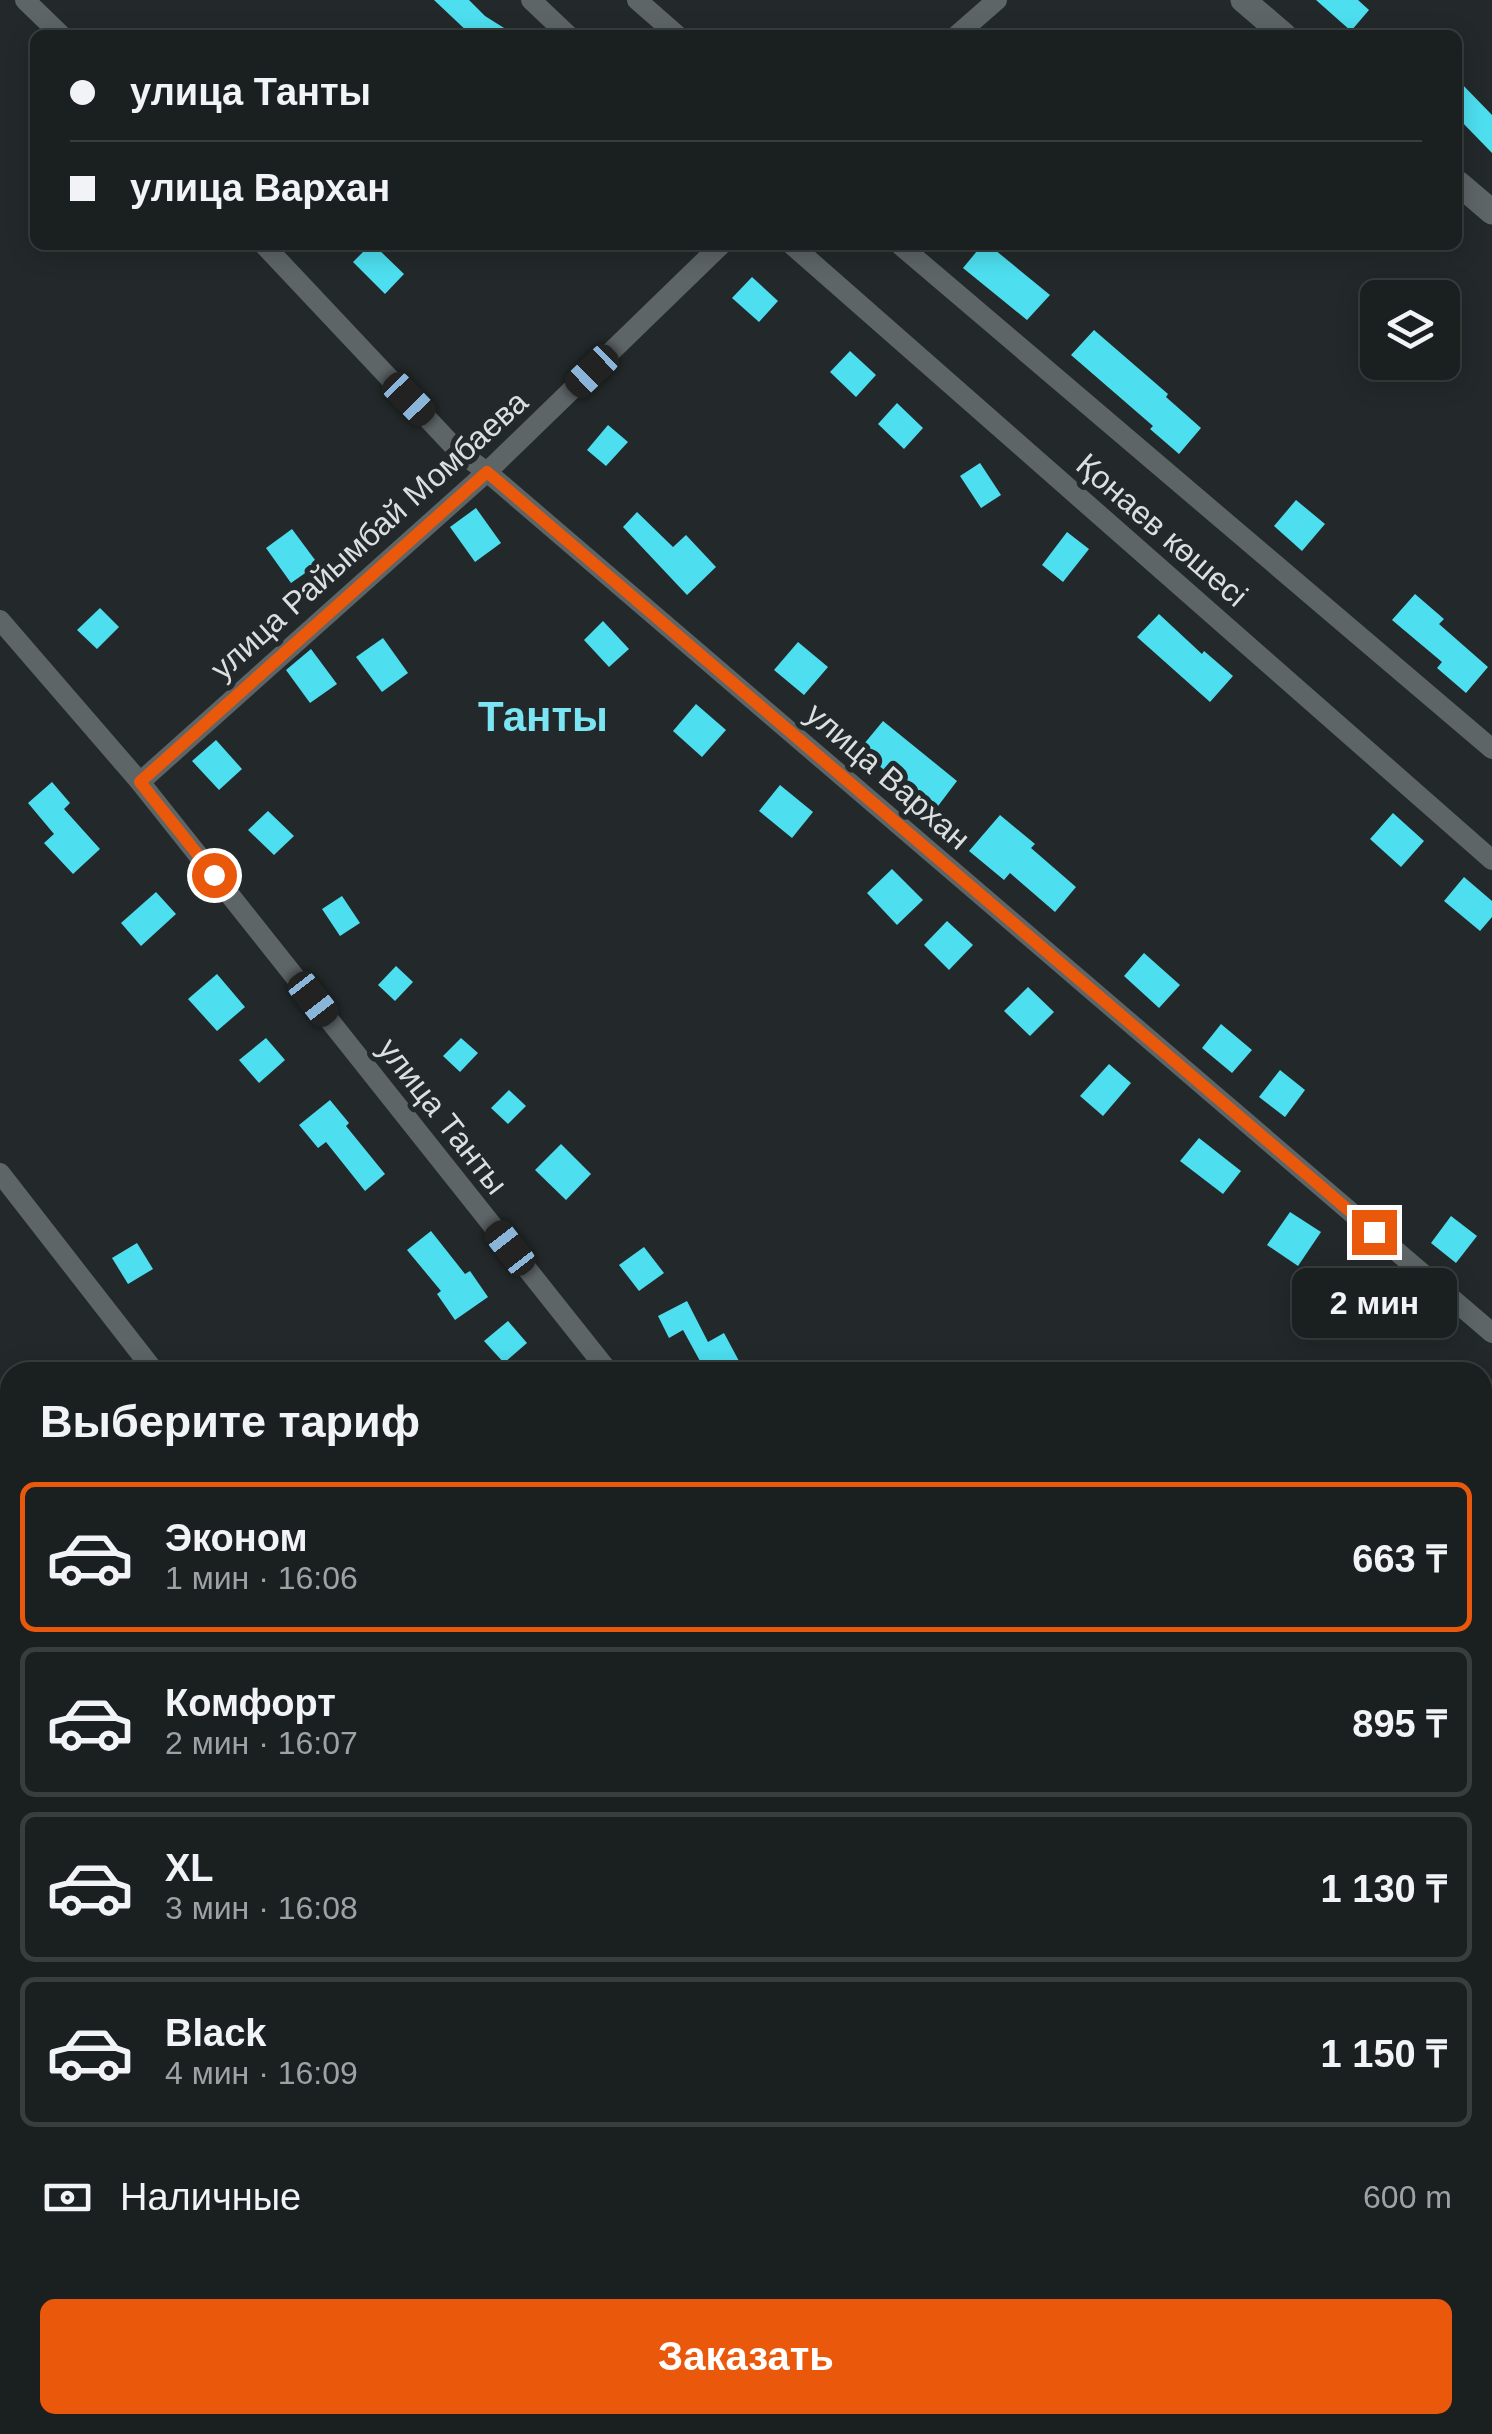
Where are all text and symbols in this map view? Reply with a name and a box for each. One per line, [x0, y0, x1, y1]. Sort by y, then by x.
text: улица Танты [130, 71, 371, 113]
text: улица Вархан [130, 167, 390, 209]
map controls [1360, 280, 1460, 380]
button: layers [1360, 280, 1460, 380]
car [560, 339, 624, 403]
car [377, 367, 441, 431]
street label: улица Райымбай Момбаева [203, 383, 535, 687]
street label: Қонаев көшесі [1069, 446, 1255, 614]
district label: Танты [478, 693, 608, 740]
street label: улица Вархан [799, 695, 977, 857]
route start [192, 853, 237, 898]
car [283, 966, 343, 1032]
street label: улица Танты [371, 1031, 515, 1201]
route end [1352, 1210, 1397, 1255]
car [480, 1215, 540, 1281]
callout: 2 мин [1292, 1267, 1456, 1337]
text: 2 мин [1330, 1285, 1419, 1321]
text: Выберите тариф [40, 1396, 420, 1447]
icon: car [45, 1512, 135, 1602]
text: Эконом [165, 1517, 308, 1559]
text: 663 ₸ [1352, 1538, 1447, 1580]
text: 1 мин · 16:06 [165, 1560, 358, 1596]
icon: car [45, 1677, 135, 1767]
text: Комфорт [165, 1682, 336, 1724]
text: 895 ₸ [1352, 1703, 1447, 1745]
text: 2 мин · 16:07 [165, 1725, 358, 1761]
icon: car [45, 1842, 135, 1932]
text: XL [165, 1847, 214, 1889]
text: 1 130 ₸ [1321, 1868, 1447, 1910]
text: 3 мин · 16:08 [165, 1890, 358, 1926]
icon: car [45, 2007, 135, 2097]
text: Black [165, 2012, 266, 2054]
text: 1 150 ₸ [1321, 2033, 1447, 2075]
text: 4 мин · 16:09 [165, 2055, 358, 2091]
icon: cash [40, 2170, 95, 2225]
text: Наличные [120, 2176, 301, 2218]
text: 600 m [1363, 2179, 1452, 2215]
button: Заказать [40, 2299, 1452, 2414]

